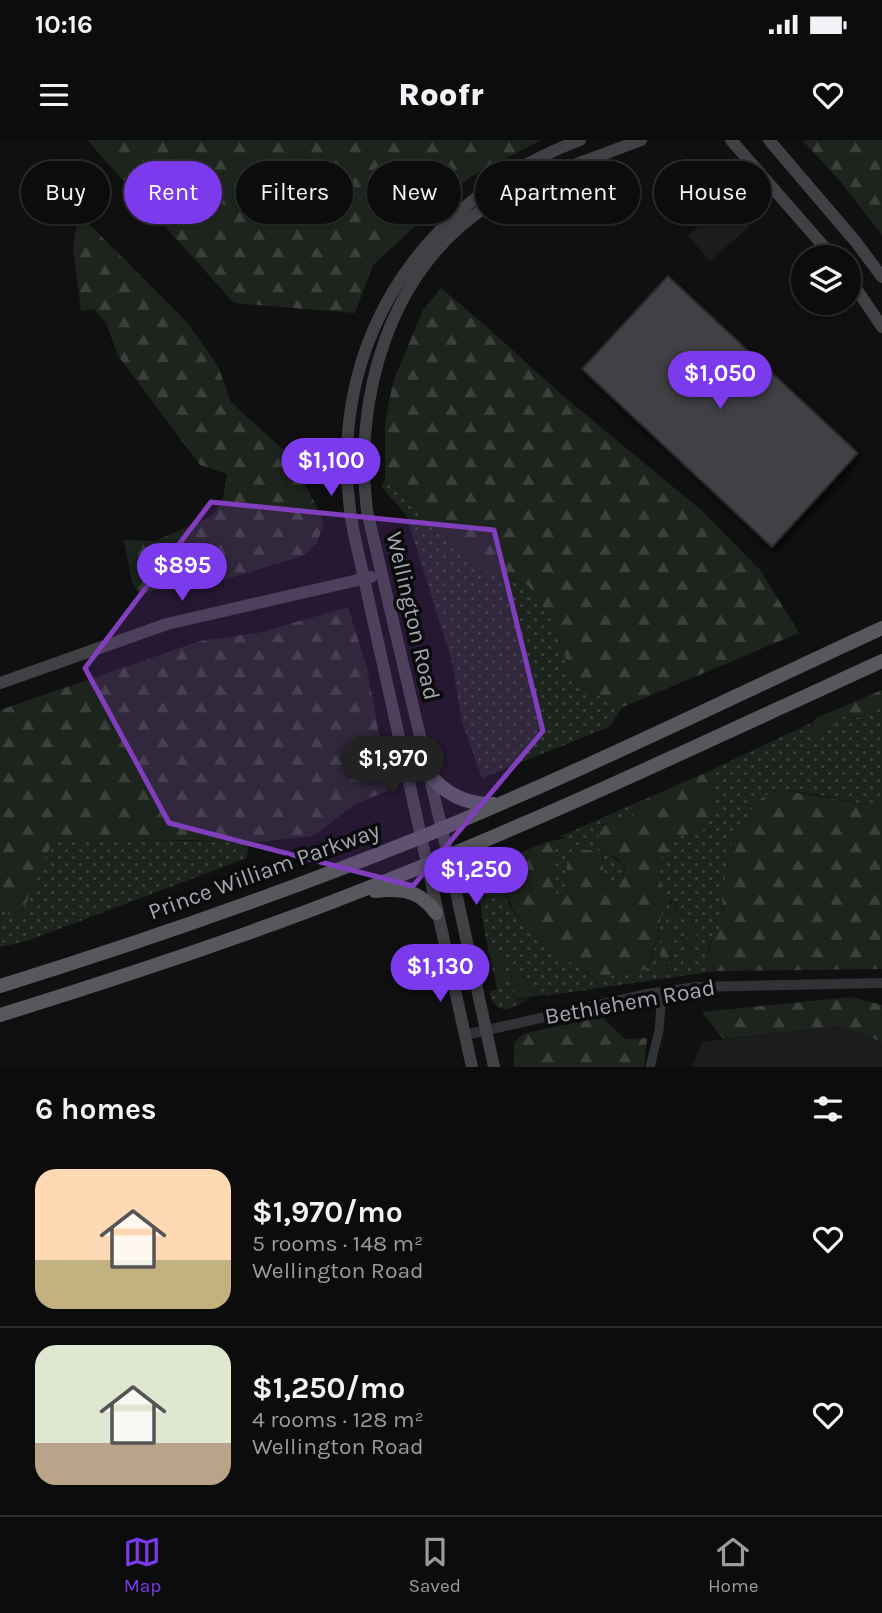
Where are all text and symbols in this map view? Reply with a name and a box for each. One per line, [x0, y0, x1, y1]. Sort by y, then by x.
text: 10:16 [35, 9, 93, 40]
icon: menu [35, 76, 73, 114]
text: Roofr [398, 76, 484, 113]
icon: heart [809, 76, 847, 114]
chip: Buy [21, 161, 110, 224]
chip: Rent [124, 161, 222, 224]
chip: Filters [236, 161, 353, 224]
chip: New [367, 161, 461, 224]
chip: Apartment [475, 161, 640, 224]
chip: House [654, 161, 771, 224]
map controls [791, 245, 861, 315]
button: layers [791, 245, 861, 315]
pin: $1,050 [663, 352, 777, 411]
text: $1,050 [684, 360, 756, 387]
pin: $1,100 [274, 438, 388, 498]
text: $1,100 [297, 447, 365, 474]
street label: Wellington Road [381, 529, 445, 703]
pin: $895 [141, 544, 223, 603]
text: $895 [153, 552, 211, 579]
pin: $1,970 [336, 736, 450, 796]
text: $1,970 [358, 745, 428, 772]
street label: Prince William Parkway [145, 816, 384, 925]
pin: $1,250 [419, 848, 533, 907]
text: $1,250 [440, 856, 512, 883]
pin: $1,130 [383, 944, 497, 1004]
text: $1,130 [407, 953, 473, 980]
street label: Bethlehem Road [543, 974, 717, 1030]
icon: filters [809, 1090, 847, 1128]
text: 6 homes [35, 1091, 157, 1127]
text: $1,970/mo [252, 1194, 403, 1230]
icon: home [91, 1197, 175, 1281]
icon: heart [809, 1220, 847, 1258]
text: 5 rooms · 148 m² [252, 1230, 423, 1257]
text: Wellington Road [252, 1257, 424, 1284]
text: $1,250/mo [252, 1370, 405, 1406]
icon: home [91, 1373, 175, 1457]
icon: heart [809, 1396, 847, 1434]
text: 4 rooms · 128 m² [252, 1406, 424, 1433]
text: Wellington Road [252, 1433, 424, 1460]
tab: Map [123, 1533, 161, 1597]
tab: Saved [408, 1533, 461, 1597]
tab: Home [708, 1533, 759, 1597]

